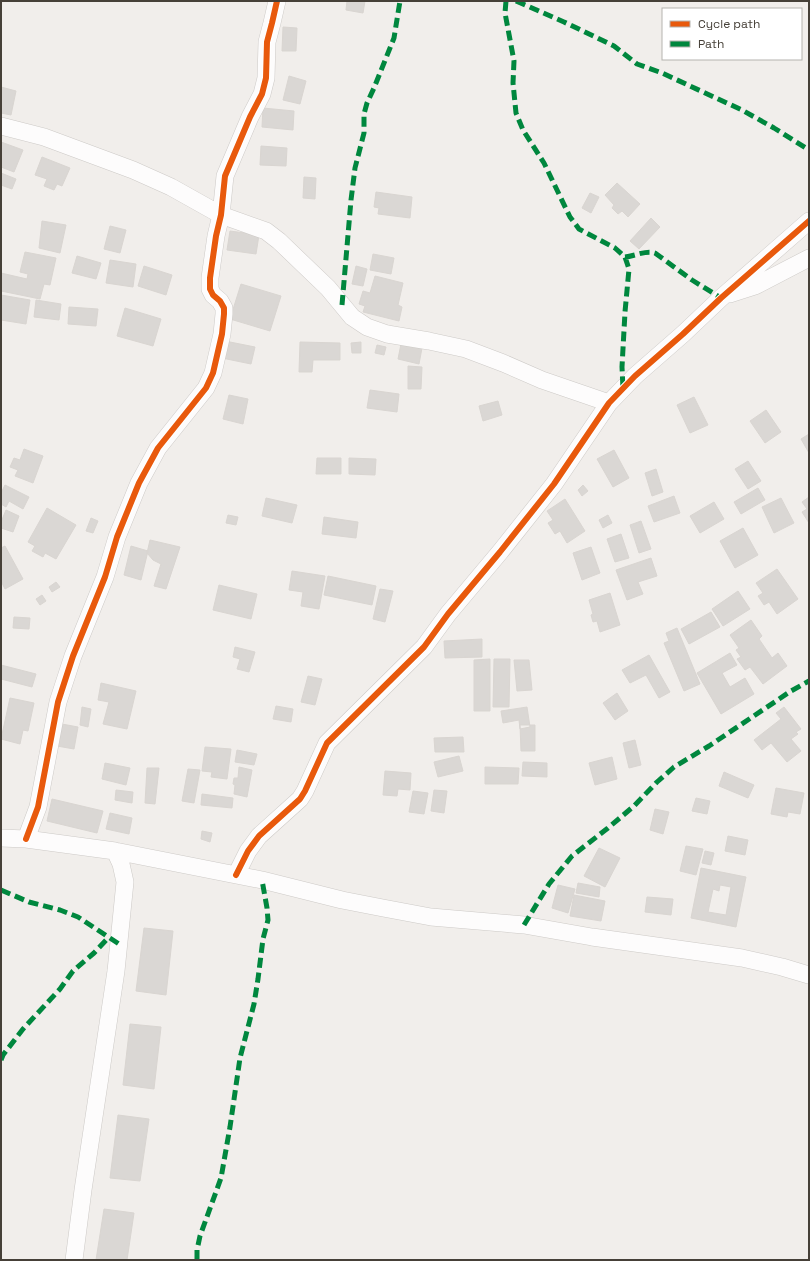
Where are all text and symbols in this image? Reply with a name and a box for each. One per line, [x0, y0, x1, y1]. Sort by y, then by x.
legend [662, 8, 802, 60]
text: Cycle path [698, 16, 760, 32]
text: Path [698, 36, 724, 52]

